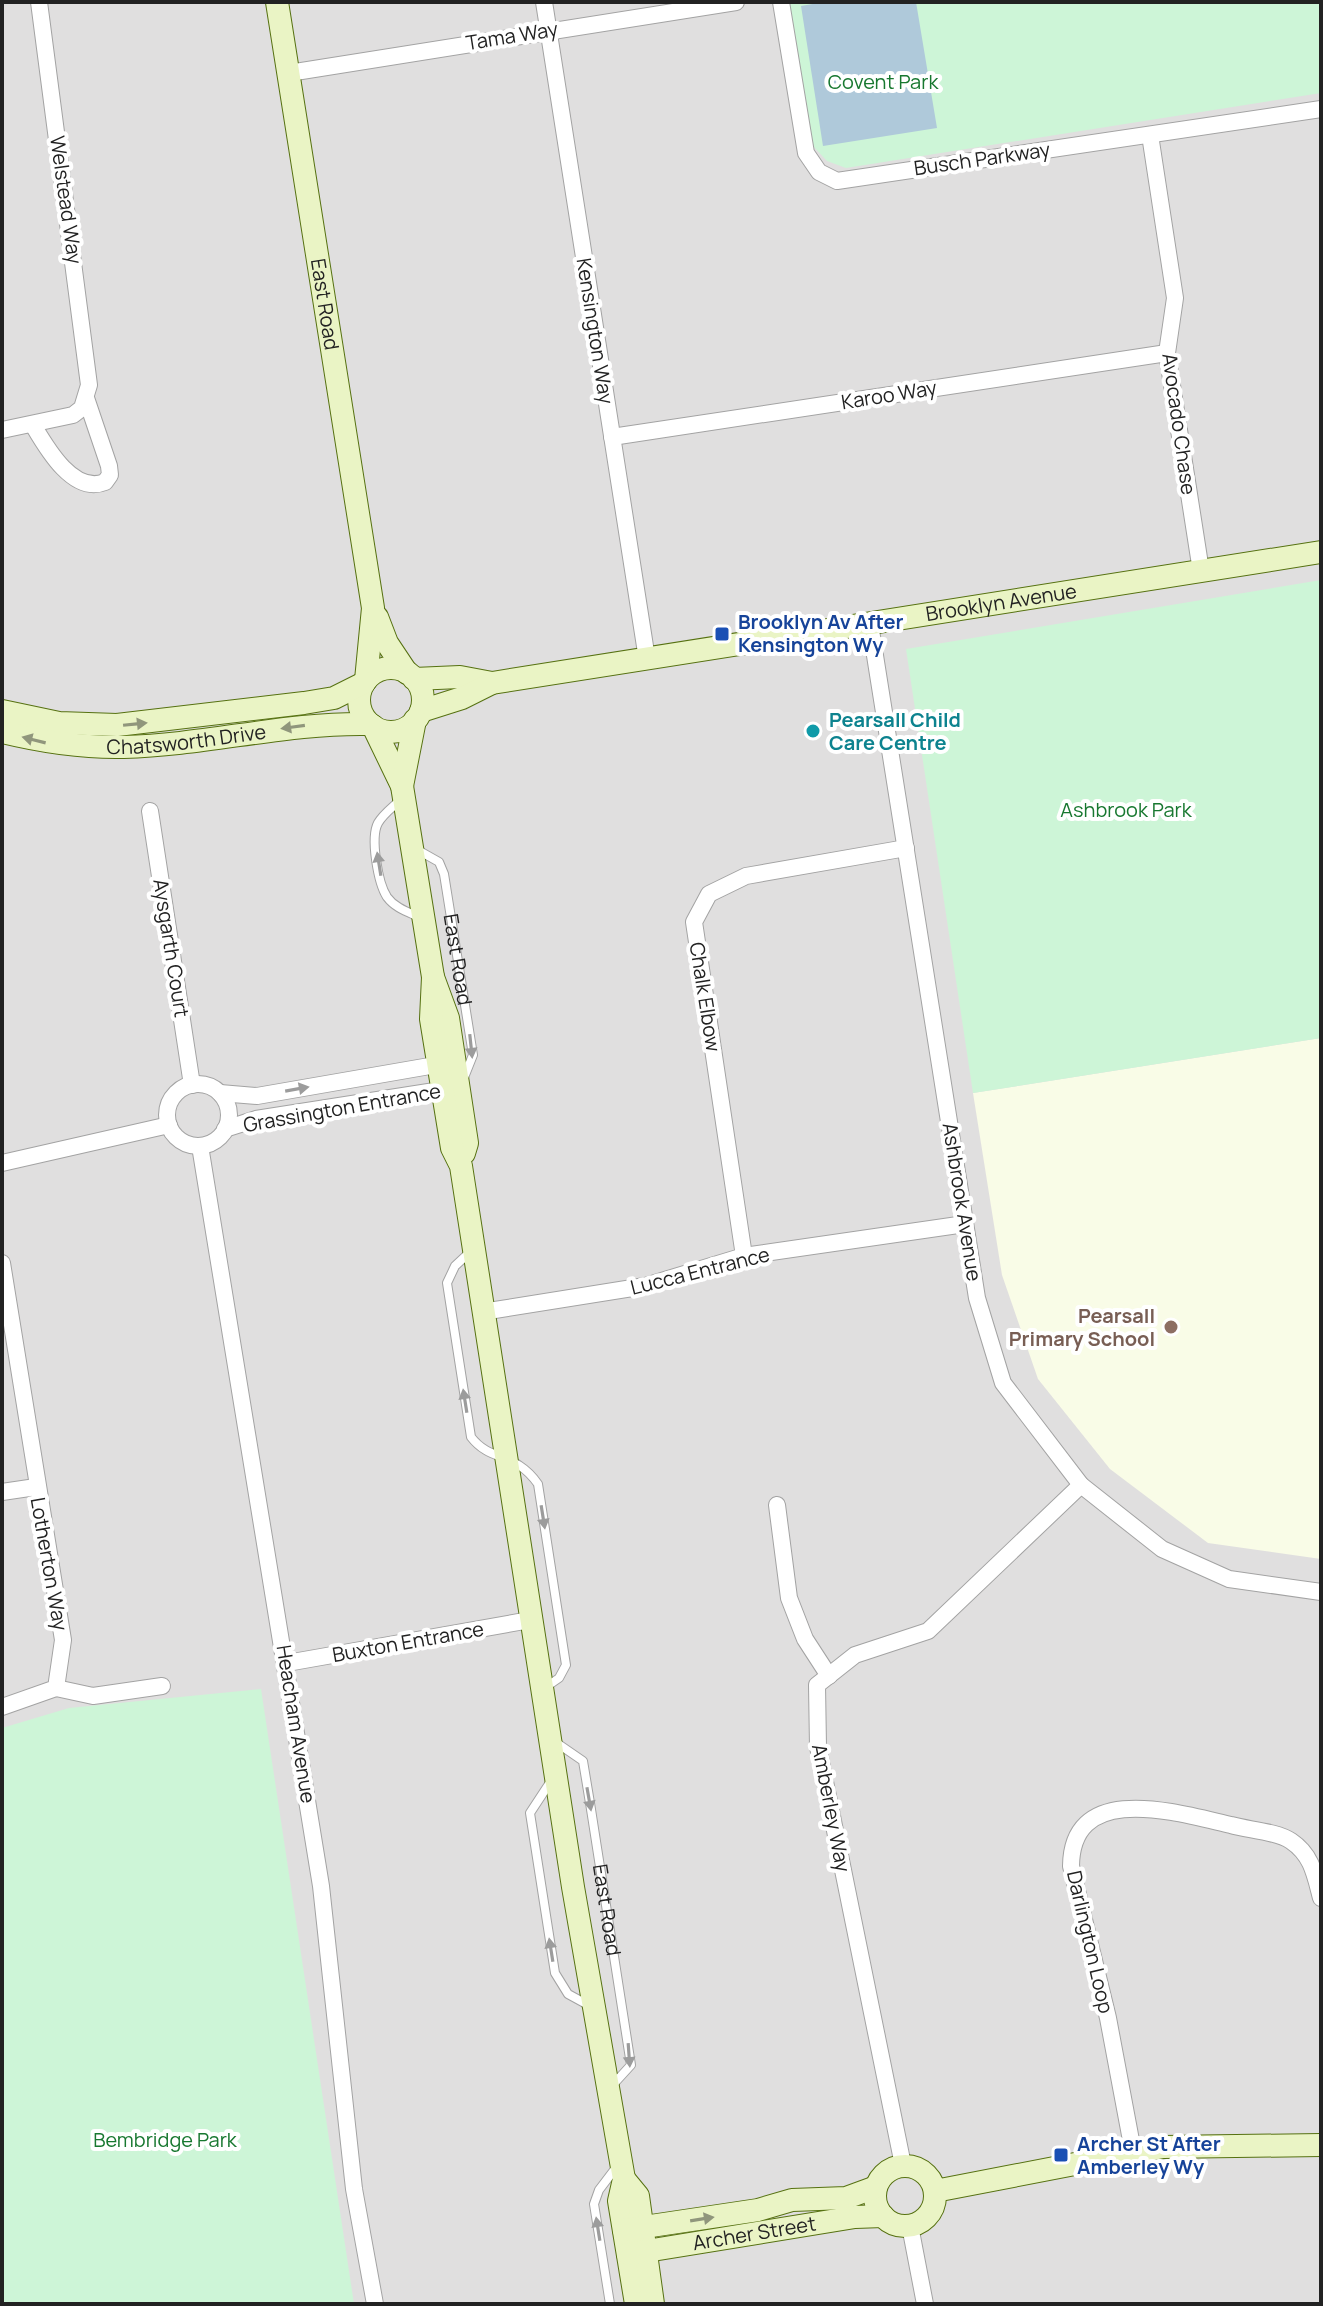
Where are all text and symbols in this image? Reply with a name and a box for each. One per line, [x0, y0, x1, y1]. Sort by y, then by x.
street label: Tama Way [464, 15, 560, 56]
park label: Covent Park [828, 68, 939, 95]
street label: Welstead Way [44, 134, 89, 266]
street label: Busch Parkway [912, 136, 1052, 181]
street label: East Road [305, 256, 346, 352]
street label: Kensington Way [571, 256, 620, 406]
street label: Avocado Chase [1156, 351, 1203, 496]
street label: Karoo Way [839, 374, 939, 415]
street label: Brooklyn Avenue [924, 577, 1078, 627]
place label: Brooklyn Av After Kensington Wy [738, 608, 903, 658]
marker: Brooklyn Av After Kensington Wy [713, 625, 731, 643]
place label: Pearsall Child Care Centre [829, 706, 961, 756]
one-way arrow [123, 717, 148, 730]
street label: Chatsworth Drive [107, 718, 268, 760]
one-way arrow [280, 721, 305, 734]
marker: Pearsall Child Care Centre [804, 722, 822, 740]
one-way arrow [22, 733, 47, 746]
park label: Ashbrook Park [1060, 796, 1193, 823]
one-way arrow [372, 851, 385, 876]
street label: Aysgarth Court [147, 877, 196, 1019]
street label: East Road [438, 912, 479, 1007]
street label: Chalk Elbow [684, 940, 727, 1054]
one-way arrow [465, 1033, 478, 1058]
street label: Grassington Entrance [241, 1077, 443, 1138]
one-way arrow [285, 1082, 310, 1094]
street label: Ashbrook Avenue [937, 1121, 988, 1283]
street label: Lucca Entrance [627, 1240, 772, 1301]
place label: Pearsall Primary School [1009, 1302, 1155, 1352]
marker: Pearsall Primary School [1162, 1318, 1180, 1336]
one-way arrow [458, 1388, 471, 1413]
street label: Lotherton Way [24, 1495, 75, 1633]
one-way arrow [537, 1505, 550, 1530]
street label: Buxton Entrance [330, 1615, 486, 1668]
street label: Heacham Avenue [271, 1643, 322, 1805]
street label: Amberley Way [806, 1742, 857, 1875]
one-way arrow [584, 1786, 596, 1811]
street label: East Road [587, 1862, 628, 1958]
street label: Darlington Loop [1061, 1868, 1120, 2016]
one-way arrow [545, 1937, 557, 1962]
one-way arrow [622, 2043, 635, 2069]
park label: Bembridge Park [93, 2126, 238, 2153]
place label: Archer St After Amberley Wy [1077, 2130, 1221, 2180]
marker: Archer St After Amberley Wy [1052, 2146, 1070, 2164]
street label: Archer Street [691, 2210, 818, 2256]
one-way arrow [689, 2212, 714, 2225]
one-way arrow [591, 2216, 604, 2241]

